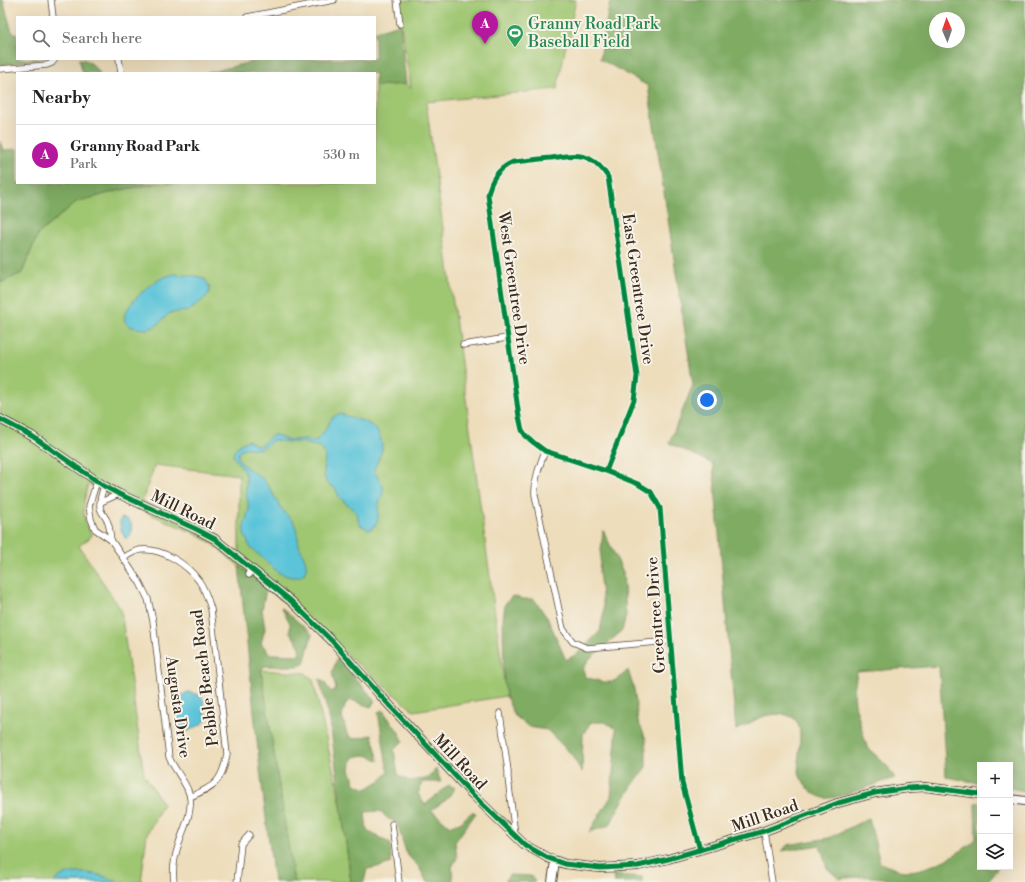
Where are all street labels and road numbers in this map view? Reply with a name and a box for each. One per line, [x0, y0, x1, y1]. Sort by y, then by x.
street label: West Greentree Drive [493, 209, 535, 366]
street label: East Greentree Drive [618, 212, 658, 366]
street label: Mill Road [147, 486, 219, 534]
street label: Greentree Drive [642, 556, 670, 674]
street label: Pebble Beach Road [187, 608, 223, 748]
street label: Augusta Drive [161, 654, 195, 759]
street label: Mill Road [429, 730, 491, 794]
street label: Mill Road [729, 795, 801, 837]

